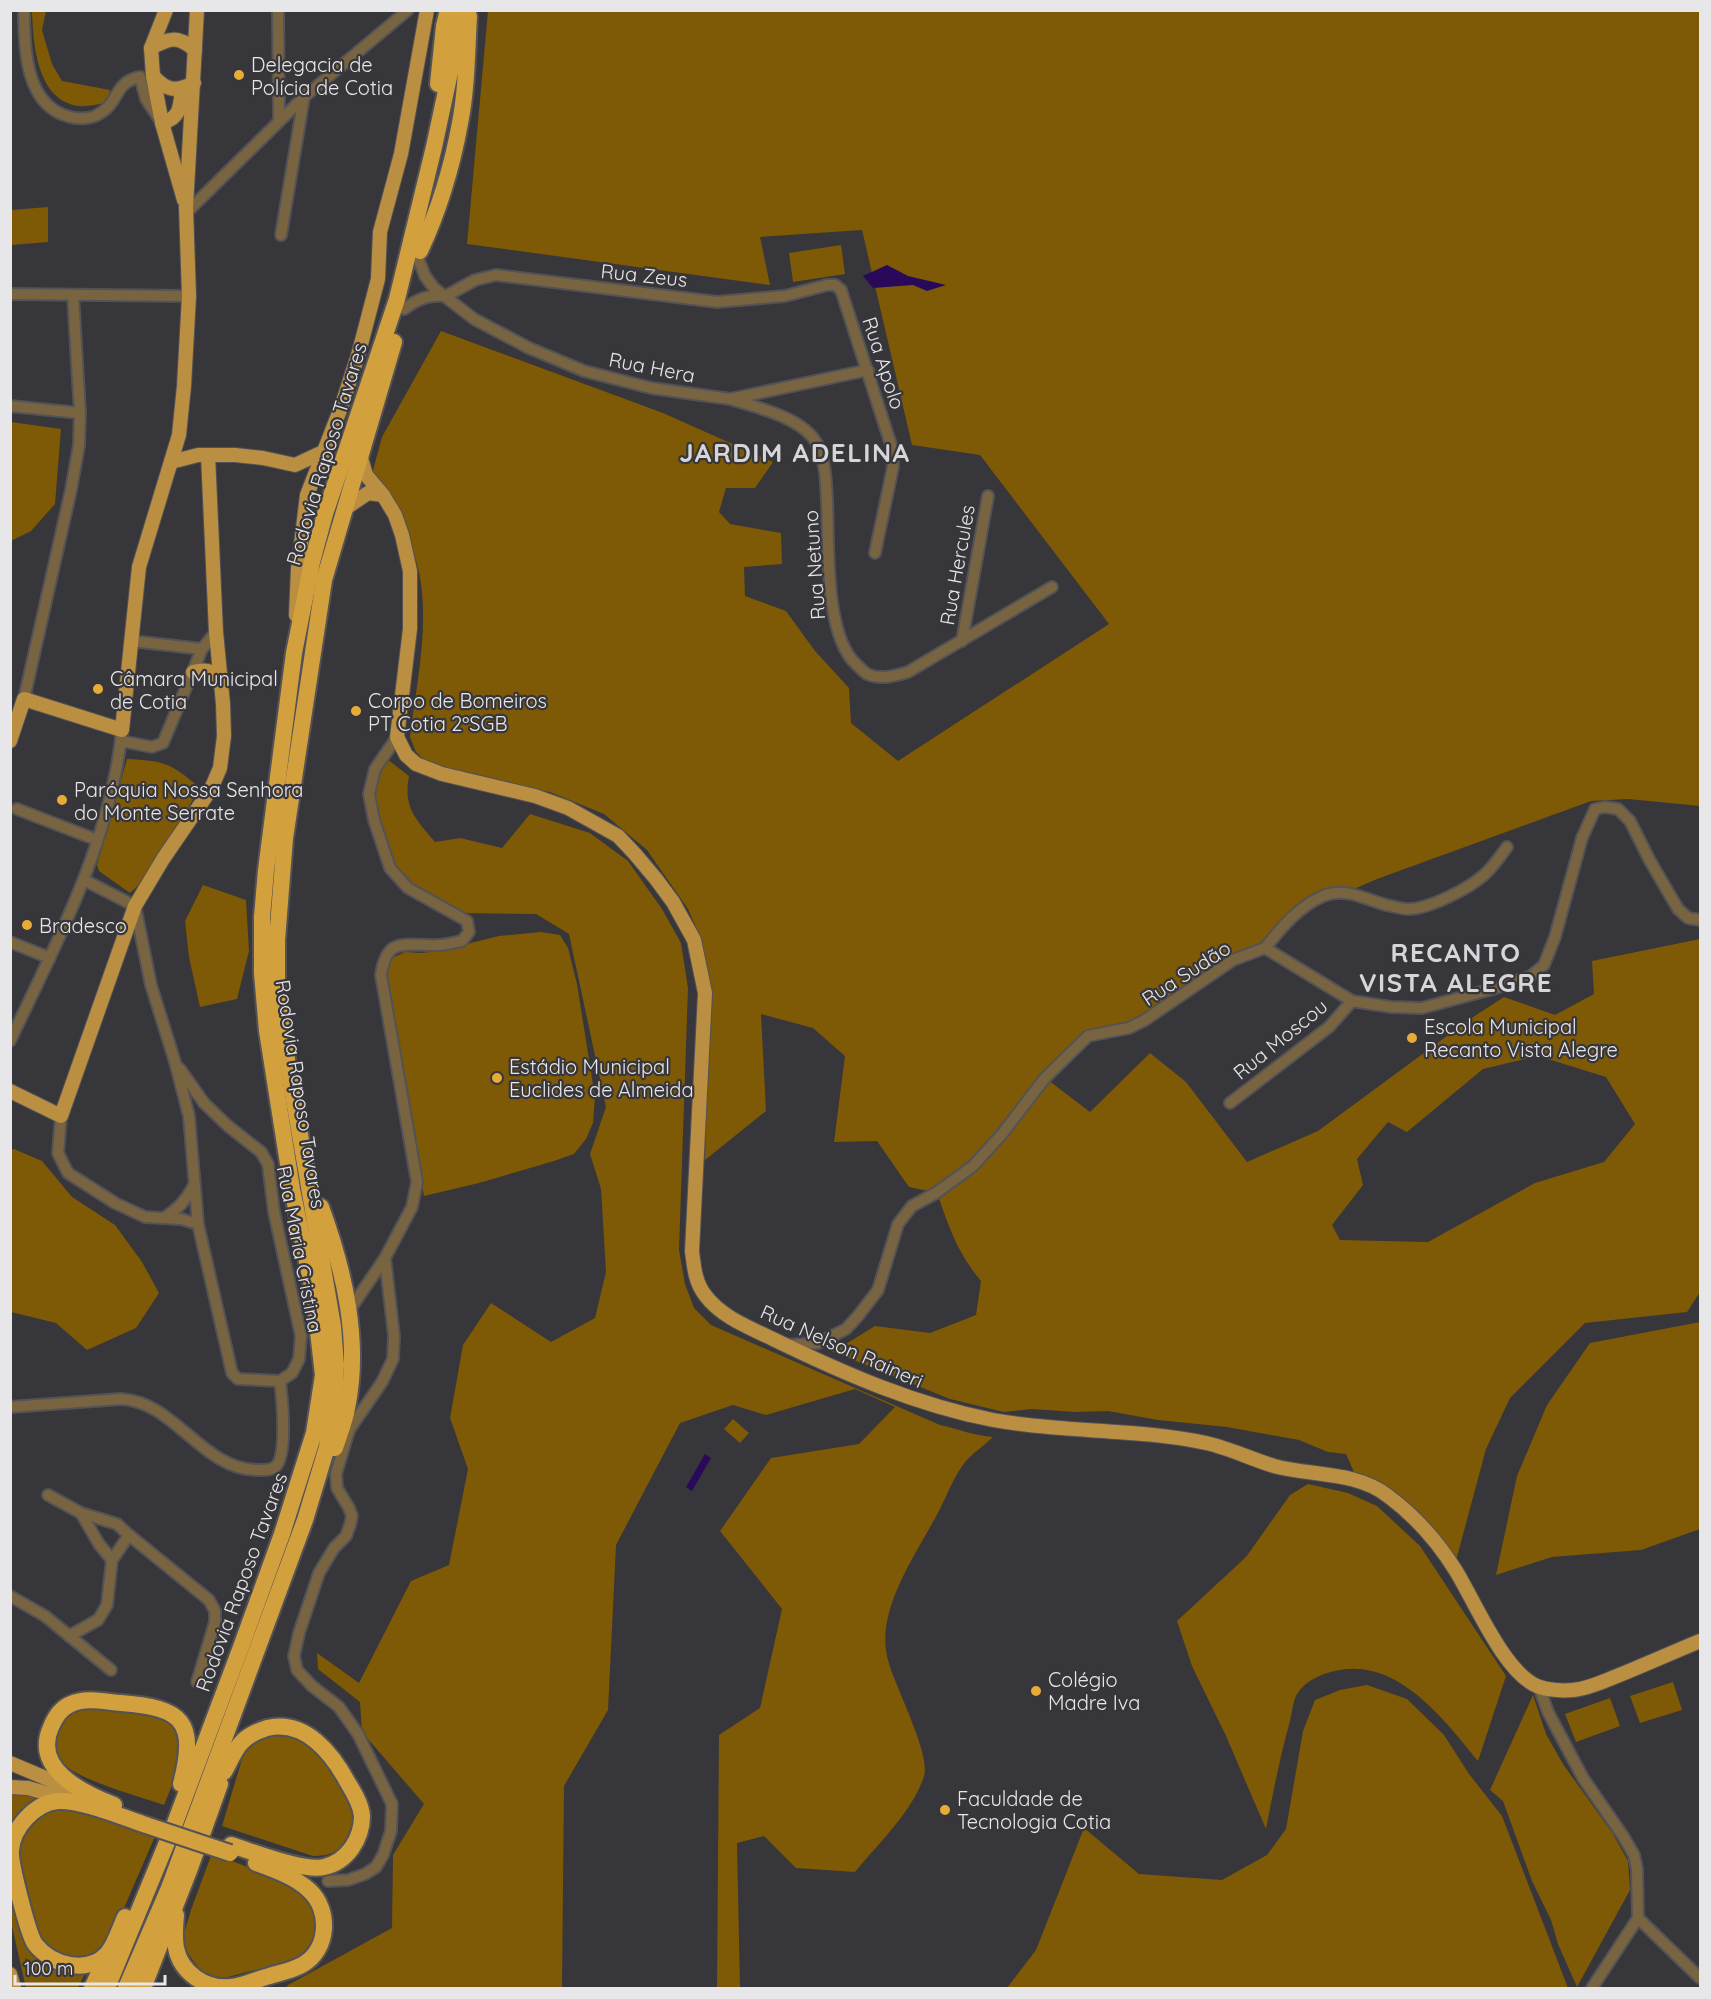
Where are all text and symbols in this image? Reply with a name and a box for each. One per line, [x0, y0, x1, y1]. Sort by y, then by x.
place label: Delegacia de Polícia de Cotia [251, 52, 393, 100]
marker: Delegacia de Polícia de Cotia [232, 68, 246, 82]
street label: Rua Zeus [599, 258, 689, 292]
street label: Rua Apolo [857, 314, 911, 412]
street label: Rodovia Raposo Tavares [280, 340, 372, 568]
street label: Rua Hera [607, 346, 697, 388]
district label: JARDIM ADELINA [679, 436, 911, 469]
street label: Rua Hercules [934, 503, 980, 627]
street label: Rua Netuno [798, 509, 830, 621]
place label: Câmara Municipal de Cotia [110, 666, 278, 714]
marker: Câmara Municipal de Cotia [91, 682, 105, 696]
place label: Corpo de Bomeiros PT Cotia 2ºSGB [368, 688, 547, 736]
marker: Corpo de Bomeiros PT Cotia 2ºSGB [349, 704, 363, 718]
place label: Paróquia Nossa Senhora do Monte Serrate [74, 777, 303, 825]
marker: Paróquia Nossa Senhora do Monte Serrate [55, 793, 69, 807]
place label: Bradesco [39, 913, 127, 938]
marker: Bradesco [20, 918, 34, 932]
street label: Rua Sudão [1137, 935, 1235, 1011]
district label: RECANTO VISTA ALEGRE [1359, 936, 1553, 999]
street label: Rodovia Raposo Tavares [271, 978, 331, 1210]
street label: Rua Moscou [1228, 993, 1332, 1085]
place label: Escola Municipal Recanto Vista Alegre [1424, 1014, 1618, 1062]
marker: Escola Municipal Recanto Vista Alegre [1405, 1031, 1419, 1045]
place label: Estádio Municipal Euclides de Almeida [509, 1054, 694, 1102]
marker: Estádio Municipal Euclides de Almeida [490, 1071, 504, 1085]
street label: Rua Maria Cristina [272, 1163, 328, 1335]
street label: Rua Nelson Raineri [757, 1299, 927, 1393]
street label: Rodovia Raposo Tavares [190, 1469, 292, 1695]
place label: Colégio Madre Iva [1048, 1667, 1140, 1715]
marker: Colégio Madre Iva [1029, 1684, 1043, 1698]
place label: Faculdade de Tecnologia Cotia [957, 1786, 1111, 1834]
marker: Faculdade de Tecnologia Cotia [938, 1803, 952, 1817]
scale bar [15, 1948, 165, 1986]
text: 100 m [24, 1957, 73, 1980]

